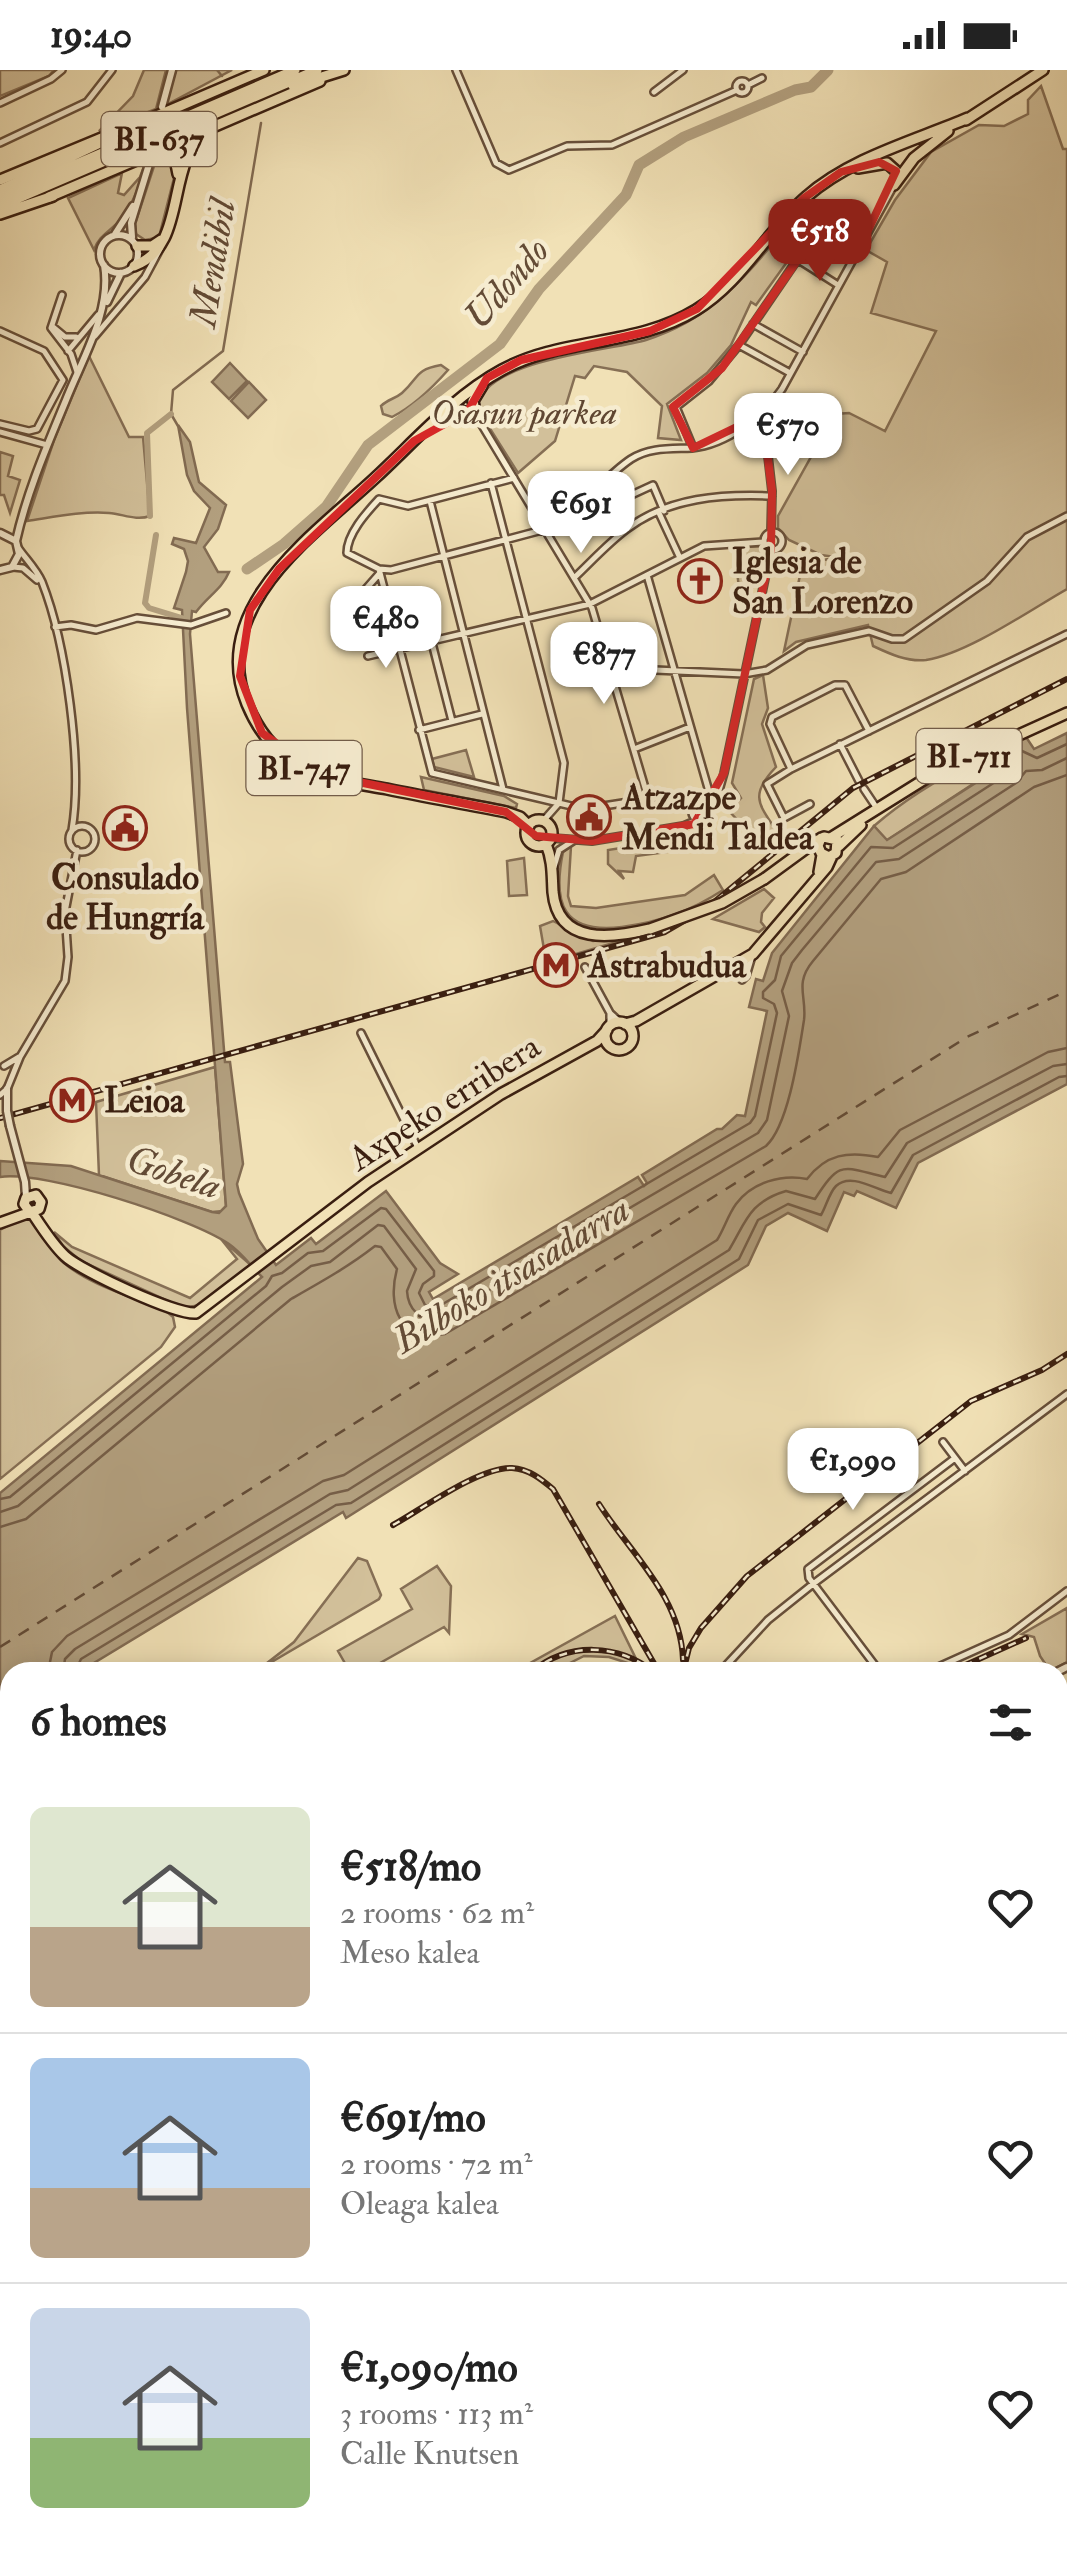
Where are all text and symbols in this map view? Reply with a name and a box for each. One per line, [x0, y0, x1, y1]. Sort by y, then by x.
text: 19:40 [50, 11, 132, 59]
road number: BI-637 [102, 112, 216, 166]
water label: Mendibil [179, 193, 247, 332]
pin: €518 [761, 199, 879, 284]
text: €518 [790, 211, 850, 251]
water label: Udondo [454, 228, 560, 340]
park label: Osasun parkea [431, 391, 617, 435]
pin: €570 [729, 393, 847, 478]
text: €570 [756, 405, 820, 445]
pin: €691 [522, 471, 640, 556]
text: €691 [550, 483, 612, 523]
place label: Iglesia de San Lorenzo [732, 540, 913, 624]
church icon: Iglesia de San Lorenzo [677, 558, 723, 604]
pin: €480 [327, 586, 445, 671]
text: €480 [352, 598, 420, 638]
pin: €877 [545, 622, 663, 707]
text: €877 [572, 634, 636, 674]
road number: BI-711 [916, 729, 1022, 783]
road number: BI-747 [246, 741, 362, 795]
place label: Atzazpe Mendi Taldea [620, 776, 815, 860]
public building icon: Atzazpe Mendi Taldea [566, 794, 612, 840]
public building icon: Consulado de Hungría [102, 805, 148, 851]
place label: Consulado de Hungría [46, 856, 205, 940]
metro station icon: Astrabudua [533, 942, 579, 988]
place label: Astrabudua [586, 944, 748, 988]
street label: Axpeko erribera [340, 1024, 549, 1182]
metro station icon: Leioa [49, 1077, 95, 1123]
place label: Leioa [104, 1079, 186, 1123]
water label: Gobela [120, 1135, 227, 1211]
water label: Bilboko itsasadarra [383, 1186, 638, 1365]
pin: €1,090 [772, 1428, 934, 1513]
text: €1,090 [810, 1440, 896, 1480]
icon: filters [983, 1695, 1038, 1750]
text: 6 homes [30, 1696, 167, 1748]
text: €518/mo [340, 1841, 481, 1893]
icon: home [110, 1847, 230, 1967]
icon: heart [983, 1880, 1038, 1935]
text: 2 rooms · 62 m² [340, 1893, 534, 1933]
text: Meso kalea [340, 1933, 480, 1973]
text: €691/mo [340, 2092, 486, 2144]
icon: home [110, 2098, 230, 2218]
icon: heart [983, 2131, 1038, 2186]
text: 2 rooms · 72 m² [340, 2144, 533, 2184]
text: Oleaga kalea [340, 2184, 499, 2224]
text: €1,090/mo [340, 2342, 518, 2394]
icon: home [110, 2348, 230, 2468]
icon: heart [983, 2381, 1038, 2436]
text: 3 rooms · 113 m² [340, 2394, 533, 2434]
text: Calle Knutsen [340, 2434, 519, 2474]

